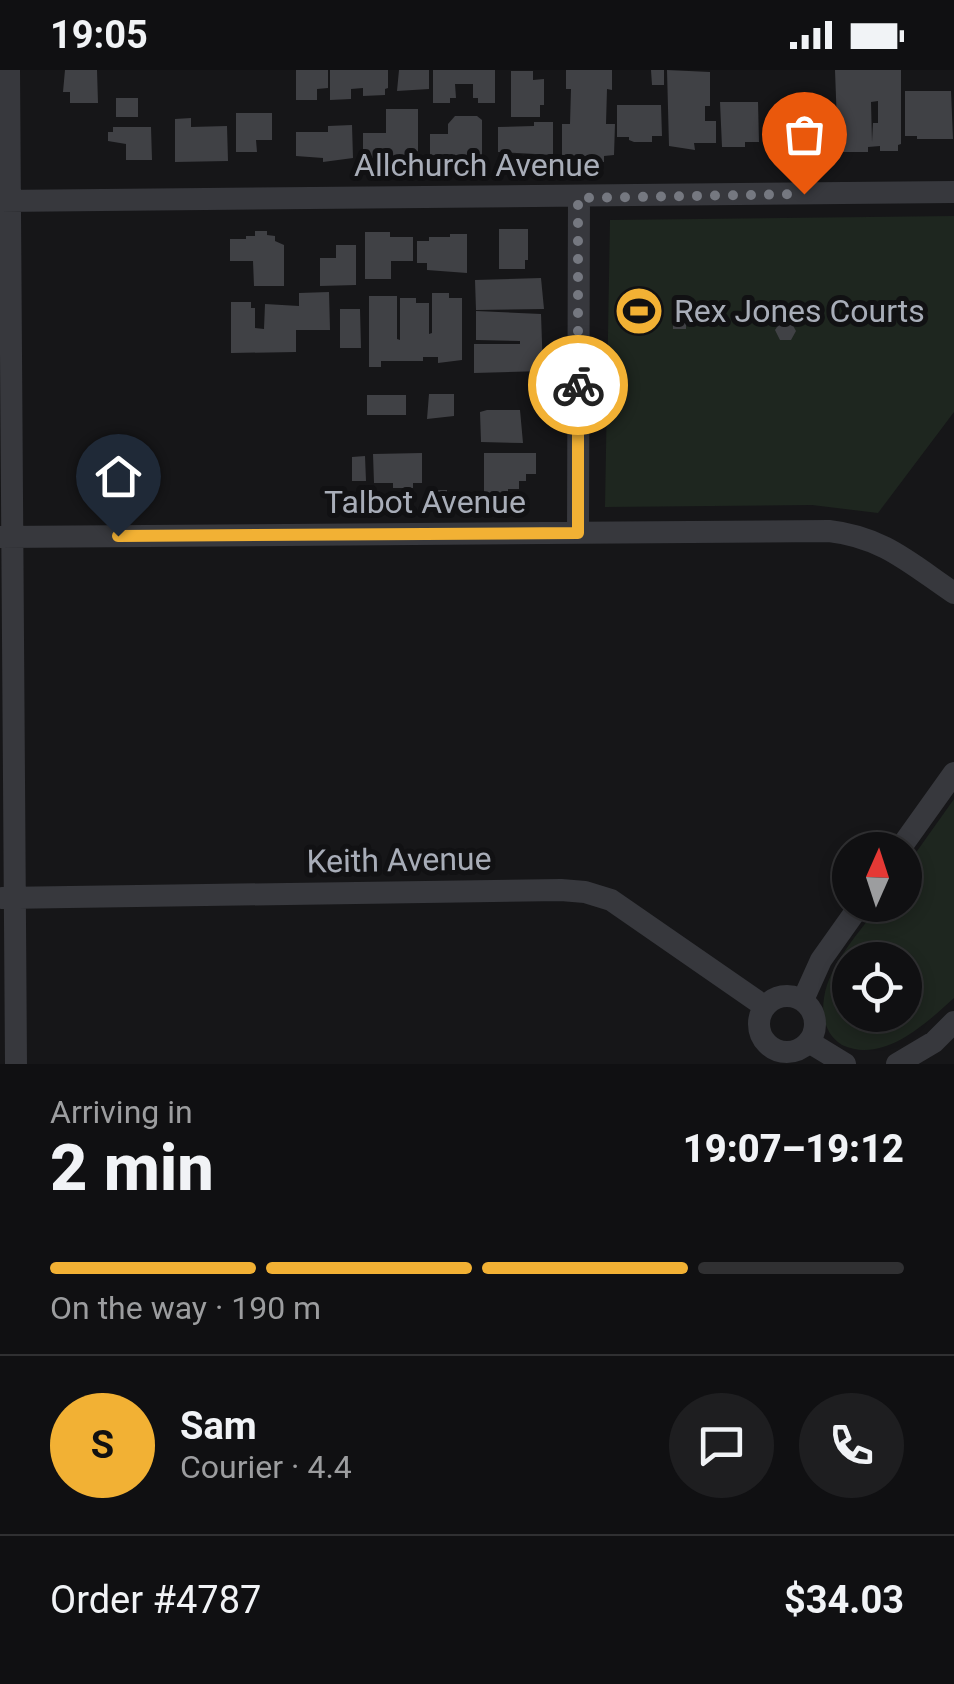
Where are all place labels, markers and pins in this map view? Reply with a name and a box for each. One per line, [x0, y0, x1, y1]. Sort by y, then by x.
pin [762, 92, 847, 195]
sports icon: Rex Jones Courts [613, 285, 665, 337]
place label: Rex Jones Courts [674, 292, 925, 330]
pin [76, 434, 161, 537]

